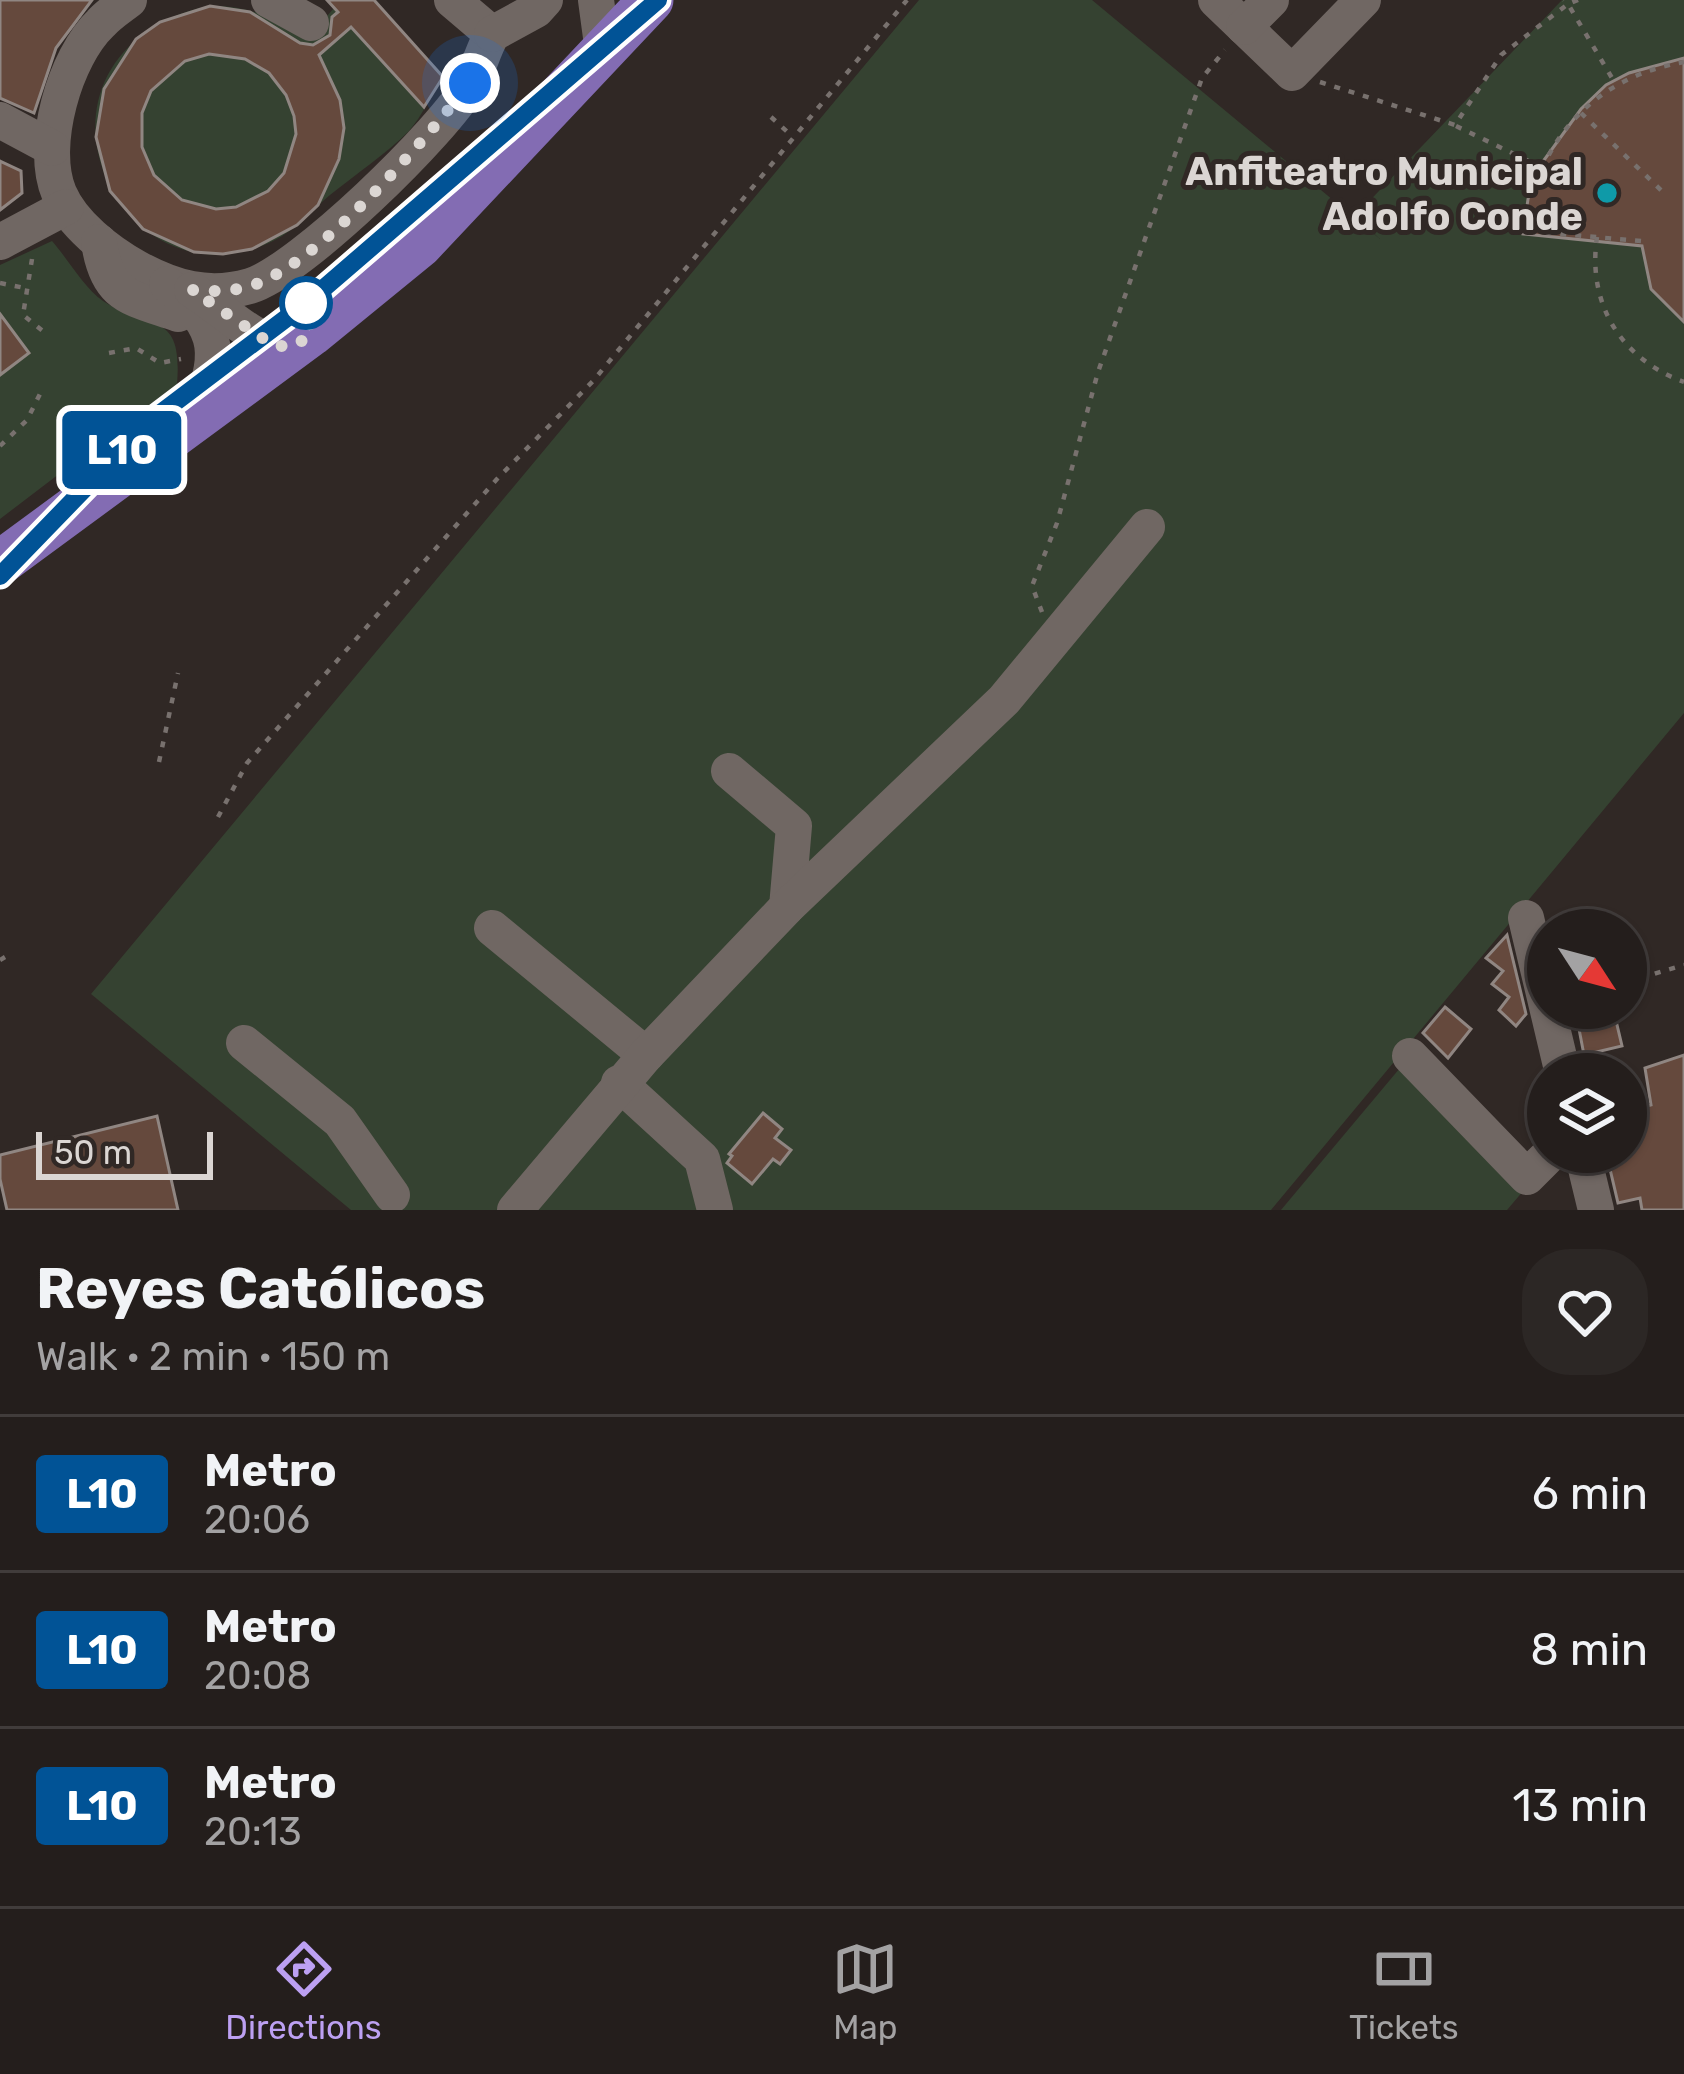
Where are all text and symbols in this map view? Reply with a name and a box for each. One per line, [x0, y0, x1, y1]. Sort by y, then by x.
your location [440, 53, 500, 113]
place label: Anfiteatro Municipal Adolfo Conde [1185, 149, 1583, 240]
marker: Anfiteatro Municipal Adolfo Conde [1594, 180, 1620, 206]
unlabelled marker [281, 278, 331, 328]
line badge: L10 [53, 411, 191, 489]
text: L10 [86, 425, 158, 475]
north arrow [1527, 909, 1647, 1029]
map controls [1527, 909, 1647, 1173]
button: layers [1527, 1053, 1647, 1173]
scale bar [36, 1126, 213, 1179]
text: 50 m [54, 1133, 132, 1172]
button: heart [1522, 1249, 1648, 1375]
text: Reyes Católicos [36, 1255, 485, 1322]
text: Walk · 2 min · 150 m [36, 1334, 390, 1380]
text: Metro [204, 1444, 337, 1497]
text: 6 min [1532, 1467, 1648, 1520]
text: L10 [66, 1469, 138, 1519]
text: 20:06 [204, 1497, 310, 1543]
text: Metro [204, 1600, 337, 1653]
text: 8 min [1530, 1623, 1648, 1676]
text: L10 [66, 1625, 138, 1675]
text: 20:08 [204, 1653, 311, 1699]
text: Metro [204, 1756, 337, 1809]
text: 13 min [1513, 1779, 1648, 1832]
text: L10 [66, 1781, 138, 1831]
text: 20:13 [204, 1809, 302, 1855]
tab: Directions [225, 1936, 382, 2047]
tab: Map [832, 1936, 898, 2047]
tab: Tickets [1349, 1936, 1459, 2047]

